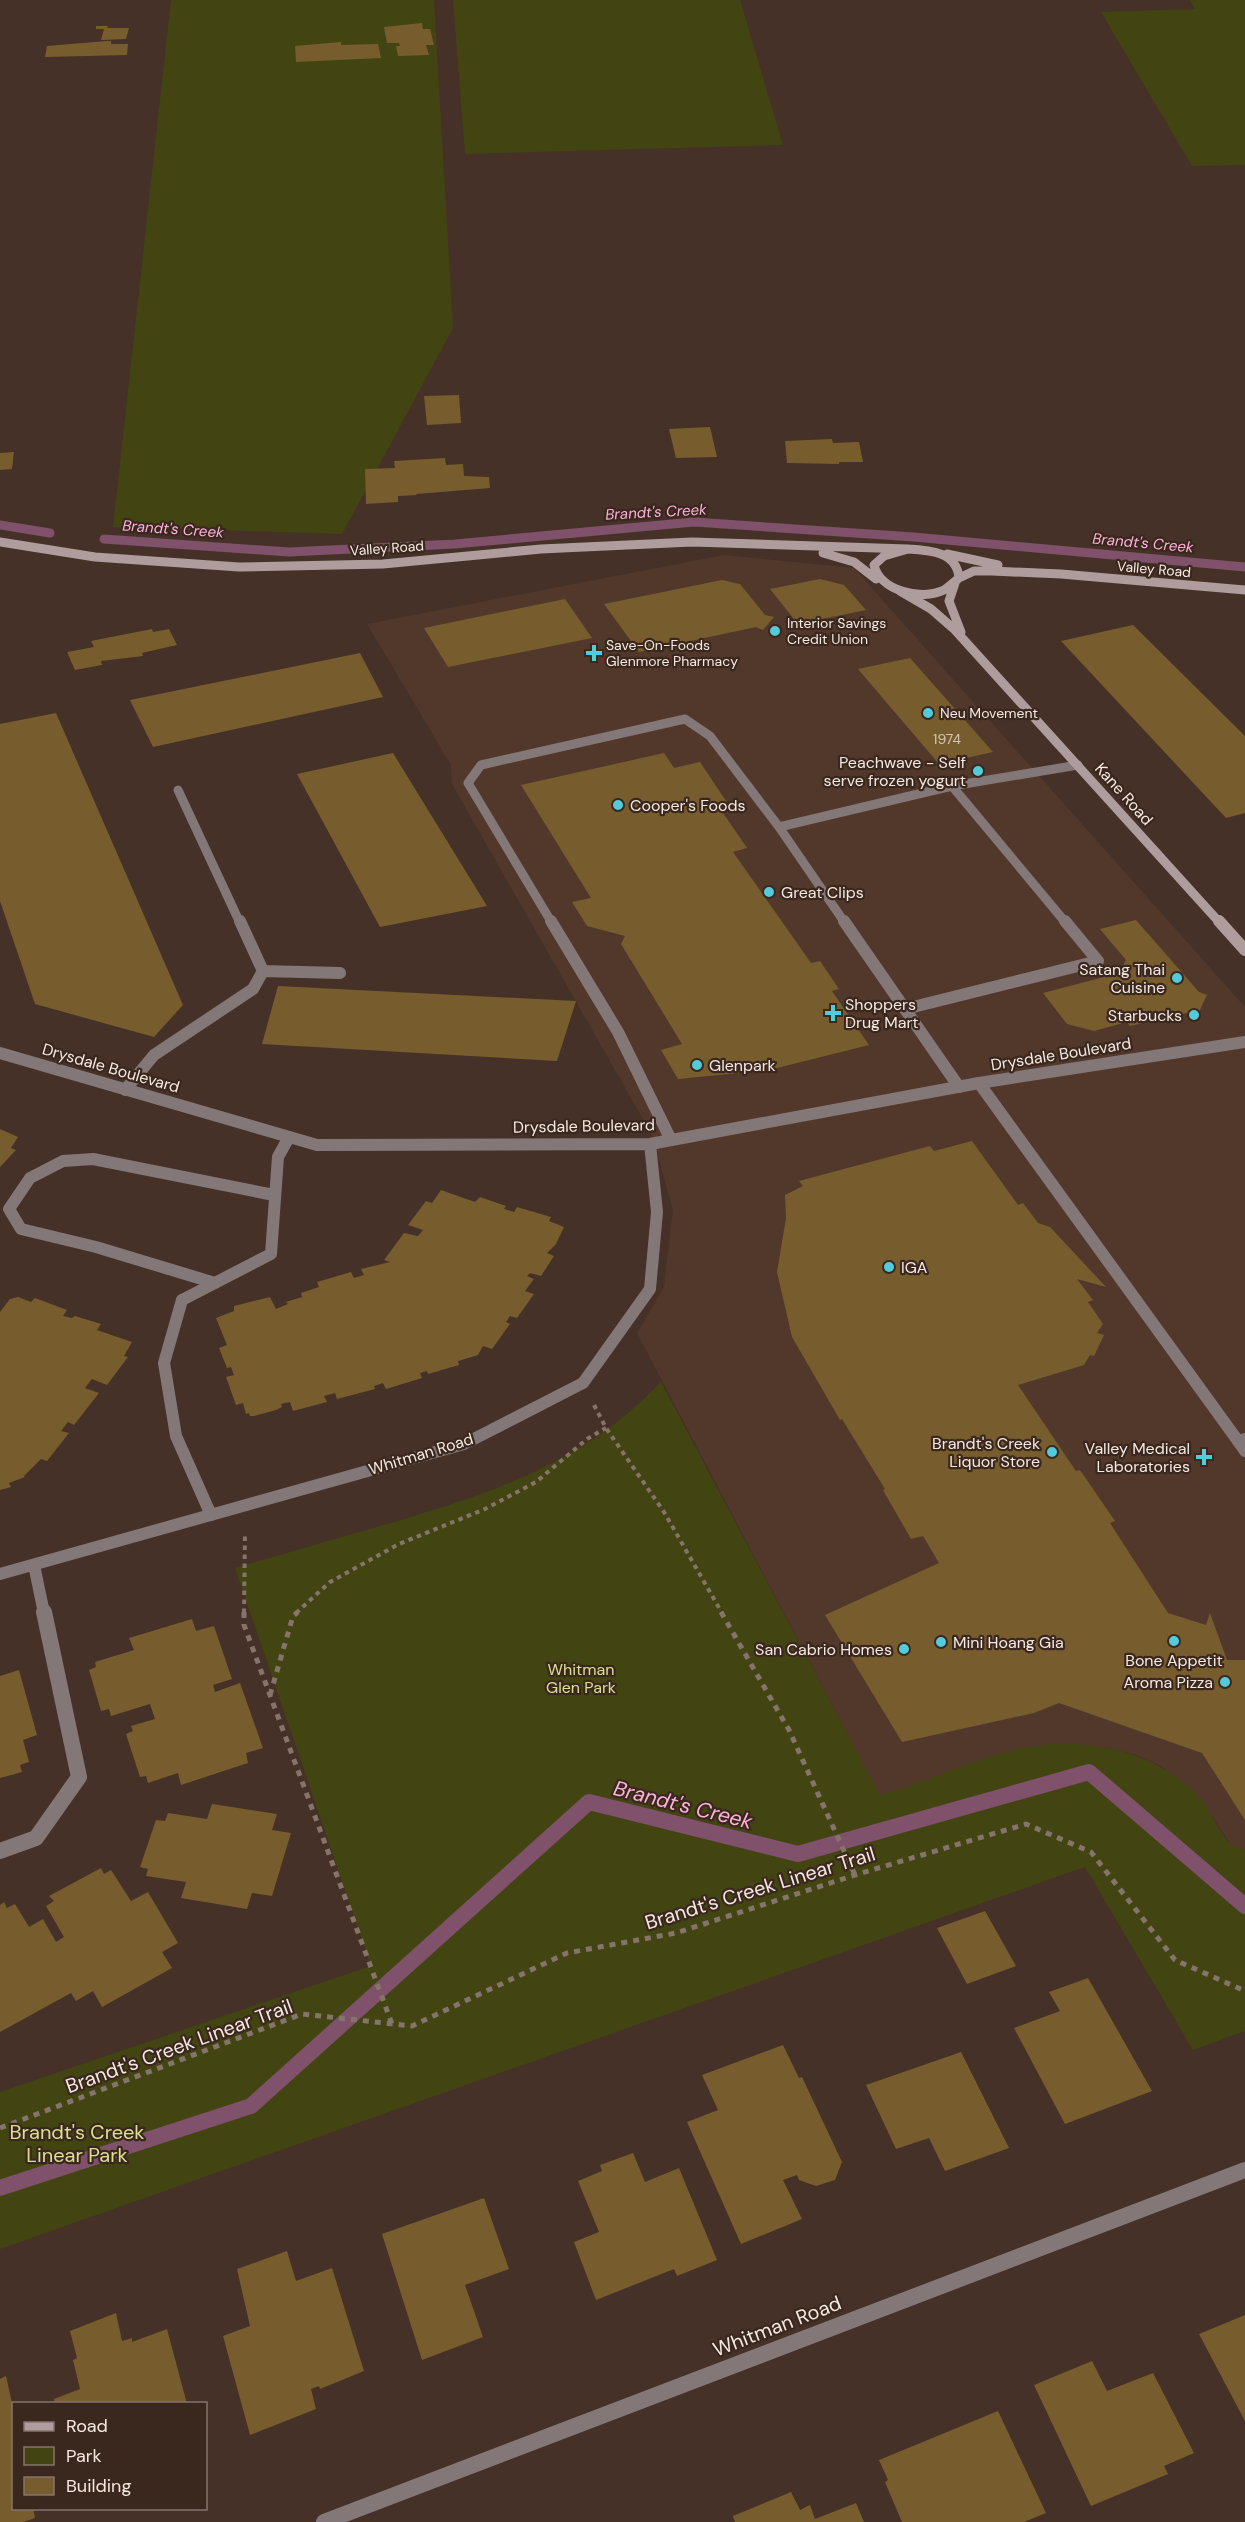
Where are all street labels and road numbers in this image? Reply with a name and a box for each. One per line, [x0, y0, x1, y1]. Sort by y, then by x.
street label: Valley Road [349, 536, 425, 560]
street label: Valley Road [1116, 557, 1192, 581]
street label: Kane Road [1090, 758, 1158, 830]
street label: Drysdale Boulevard [989, 1033, 1133, 1075]
street label: Drysdale Boulevard [40, 1038, 182, 1098]
street label: Drysdale Boulevard [513, 1114, 655, 1138]
street label: Whitman Road [366, 1428, 476, 1480]
street label: Brandt's Creek Linear Trail [642, 1841, 878, 1935]
street label: Brandt's Creek Linear Trail [62, 1993, 296, 2099]
street label: Whitman Road [709, 2290, 845, 2362]

